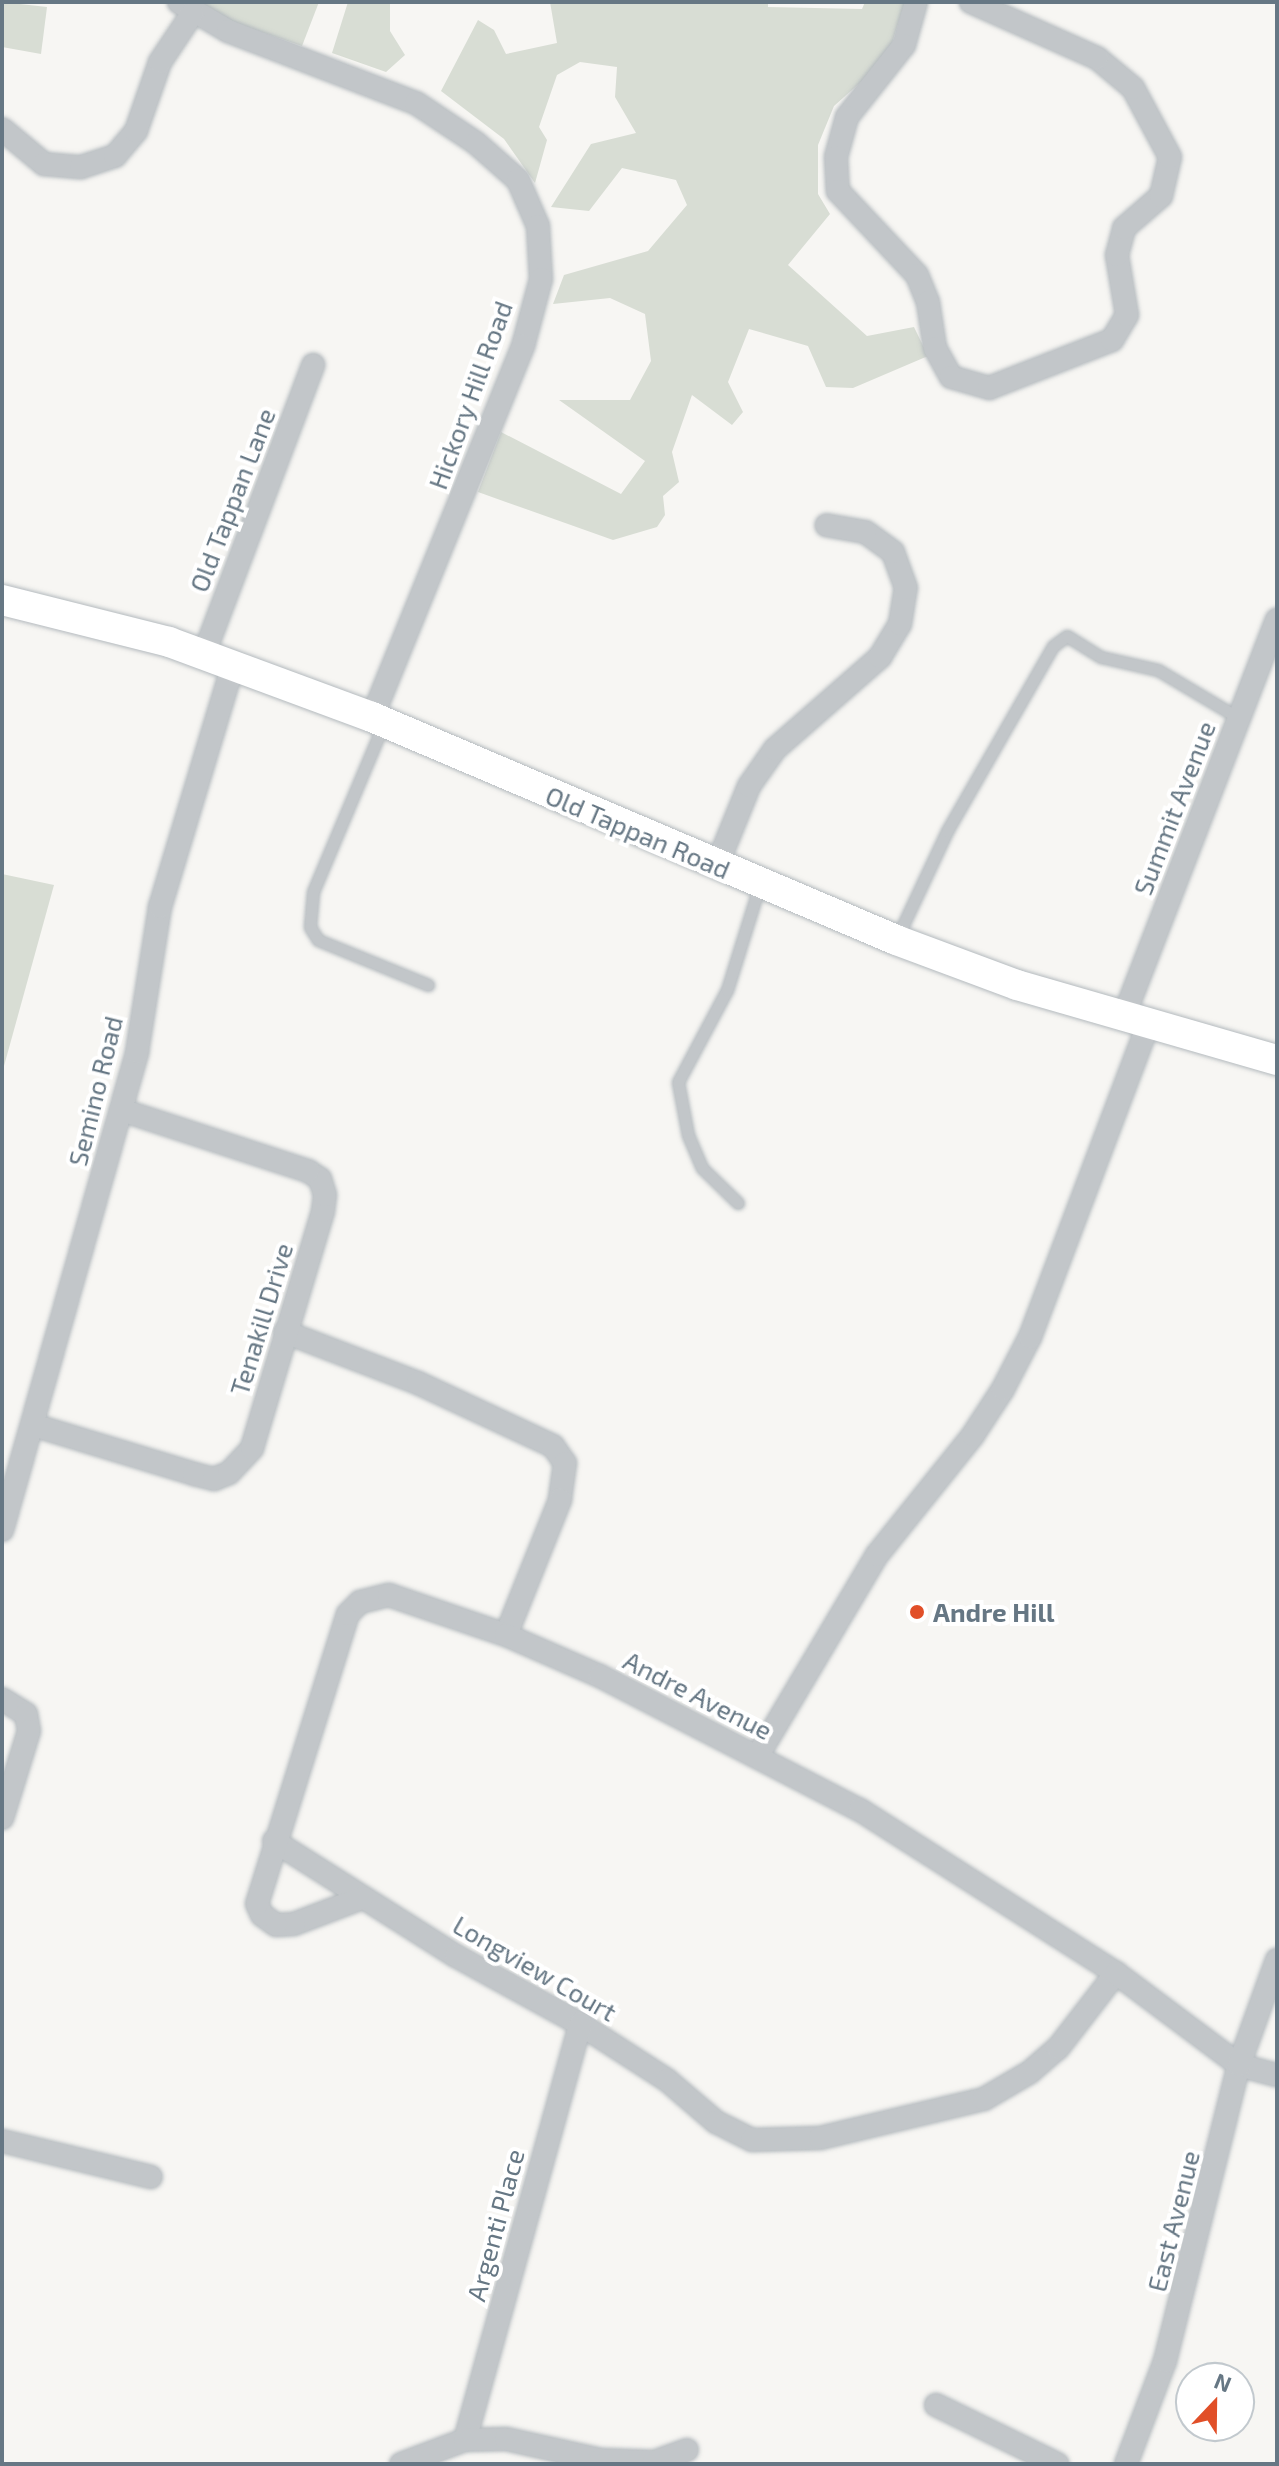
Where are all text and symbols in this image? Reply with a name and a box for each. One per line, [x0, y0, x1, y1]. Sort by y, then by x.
street label: Hickory Hill Road [421, 296, 519, 494]
street label: Old Tappan Lane [183, 403, 281, 597]
street label: Summit Avenue [1126, 716, 1222, 900]
street label: Old Tappan Road [541, 779, 735, 885]
street label: Semino Road [61, 1013, 129, 1169]
street label: Tenakill Drive [223, 1239, 299, 1399]
place label: Andre Hill [933, 1596, 1054, 1628]
marker: Andre Hill [908, 1603, 926, 1621]
street label: Andre Avenue [618, 1644, 778, 1746]
street label: Longview Court [448, 1909, 622, 2027]
street label: Argenti Place [460, 2146, 530, 2304]
street label: East Avenue [1140, 2147, 1206, 2295]
north arrow [1175, 2362, 1255, 2442]
text: N [1211, 2367, 1235, 2397]

